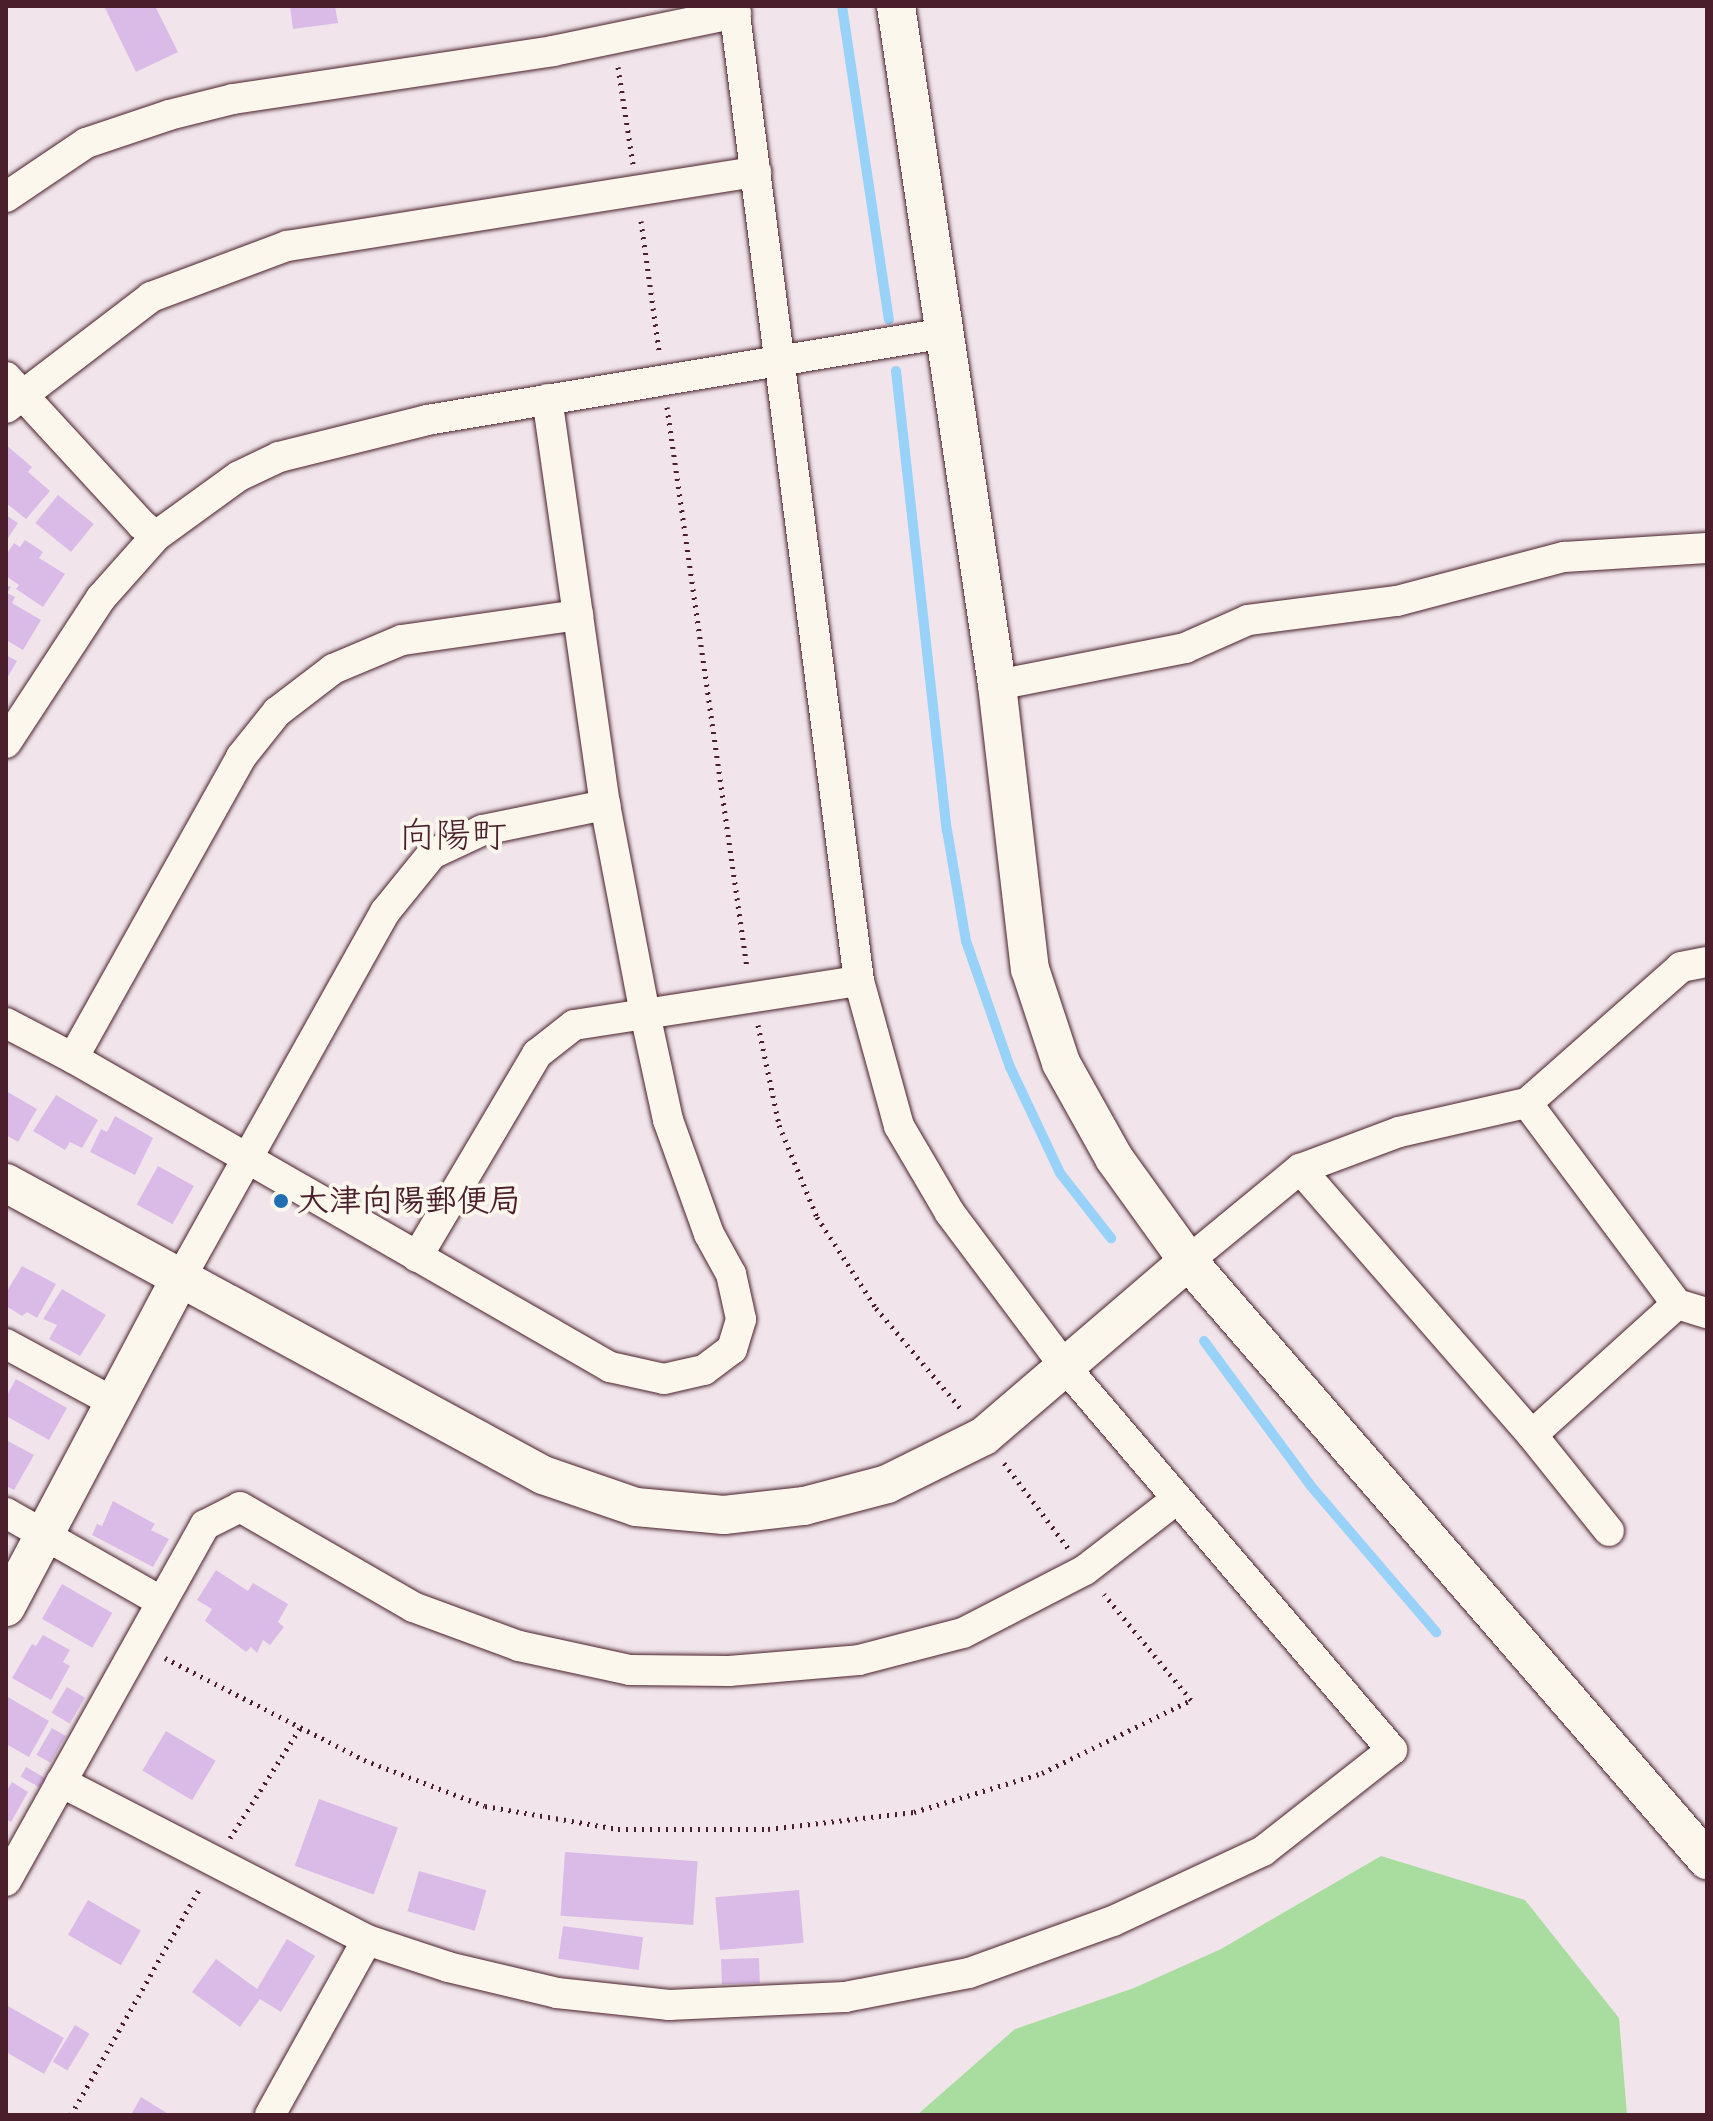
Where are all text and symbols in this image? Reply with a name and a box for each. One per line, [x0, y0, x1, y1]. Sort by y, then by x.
district label: 向陽町 [399, 814, 507, 858]
place label: 大津向陽郵便局 [297, 1182, 521, 1220]
marker: 大津向陽郵便局 [272, 1192, 290, 1210]

